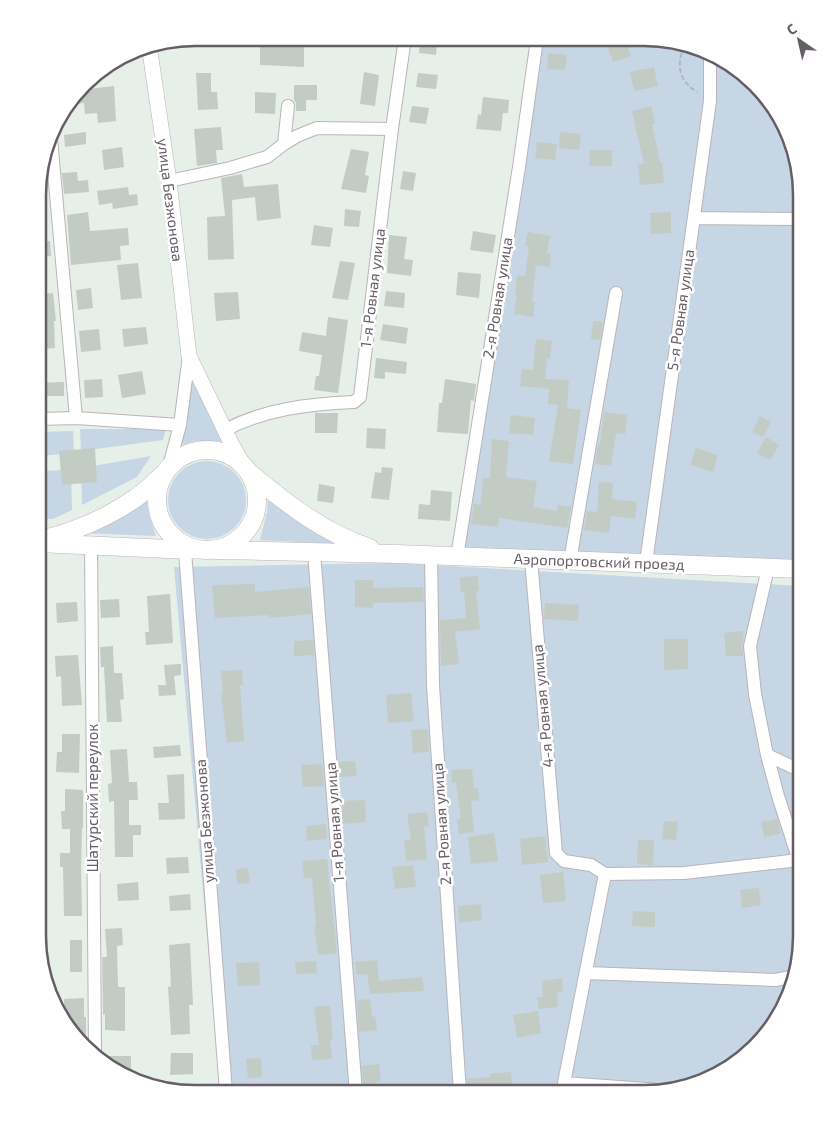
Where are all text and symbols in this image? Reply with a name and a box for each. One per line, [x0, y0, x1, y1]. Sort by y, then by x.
north arrow [774, 15, 824, 65]
text: С [783, 19, 800, 38]
street label: улица Безжонова [154, 137, 187, 263]
street label: 1-я Ровная улица [356, 227, 389, 349]
street label: 2-я Ровная улица [479, 236, 516, 360]
street label: 5-я Ровная улица [663, 248, 698, 372]
street label: Аэропортовский проезд [513, 549, 685, 573]
street label: 4-я Ровная улица [528, 644, 557, 768]
street label: Шатурский переулок [83, 724, 102, 872]
street label: улица Безжонова [191, 759, 218, 884]
street label: 1-я Ровная улица [321, 761, 348, 883]
street label: 2-я Ровная улица [428, 762, 455, 886]

